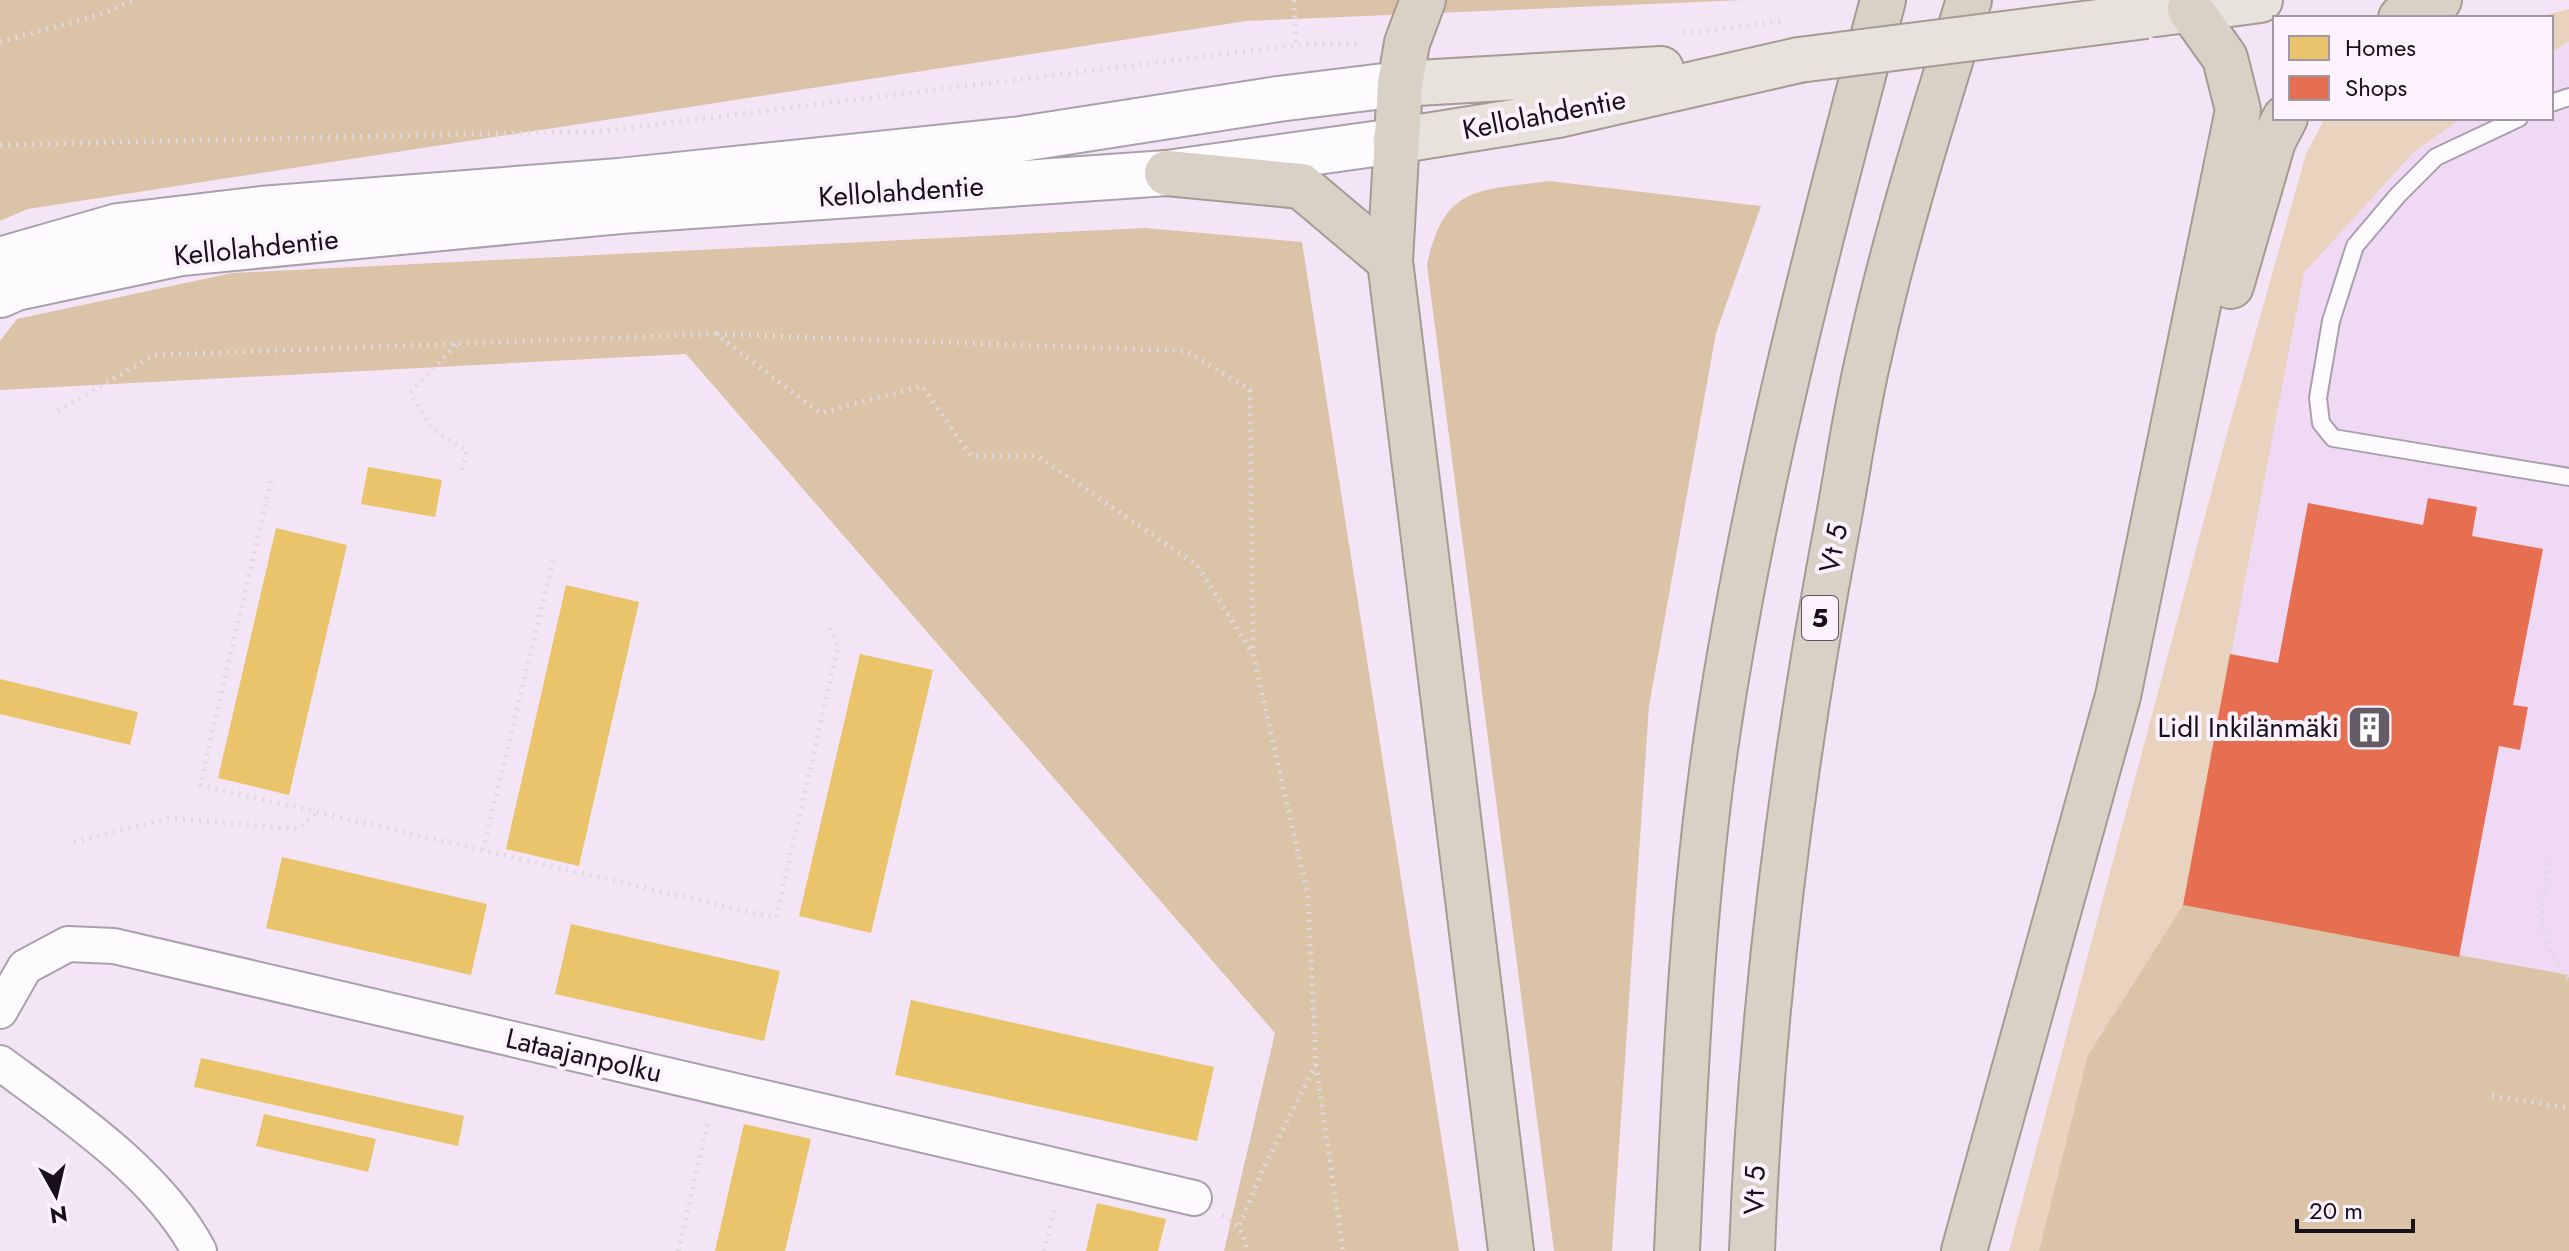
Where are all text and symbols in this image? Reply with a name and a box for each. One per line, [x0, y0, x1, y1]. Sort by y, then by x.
legend [2273, 16, 2553, 120]
text: Homes [2345, 30, 2416, 65]
text: Shops [2345, 70, 2407, 105]
street label: Kellolahdentie [1459, 79, 1629, 150]
street label: Kellolahdentie [817, 165, 985, 218]
street label: Kellolahdentie [172, 218, 341, 277]
street label: Vt 5 [1809, 520, 1858, 576]
road number: 5 [1802, 596, 1838, 640]
building icon: Lidl Inkilänmäki [2346, 703, 2394, 751]
place label: Lidl Inkilänmäki [2157, 707, 2339, 748]
street label: Lataajanpolku [502, 1018, 666, 1093]
north arrow [16, 1155, 96, 1235]
street label: Vt 5 [1733, 1165, 1776, 1215]
scale bar [2297, 1183, 2413, 1233]
text: 20 m [2309, 1193, 2363, 1228]
text: N [48, 1198, 70, 1232]

